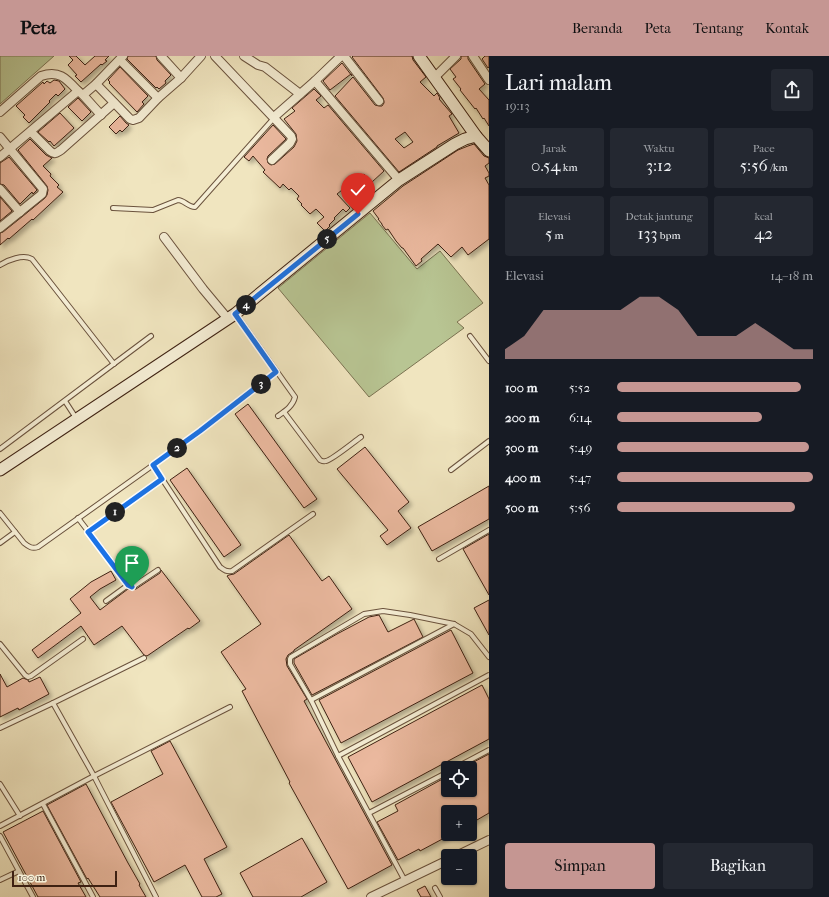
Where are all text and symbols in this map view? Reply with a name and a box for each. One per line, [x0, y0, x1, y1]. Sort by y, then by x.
text: Peta [20, 17, 56, 39]
text: Beranda [572, 20, 623, 37]
text: Peta [645, 20, 671, 37]
text: Tentang [693, 20, 743, 37]
text: Kontak [765, 20, 809, 37]
button: share [771, 69, 813, 111]
text: Lari malam [505, 70, 612, 96]
text: 19:13 [505, 98, 530, 113]
text: Jarak [542, 142, 567, 155]
text: Waktu [644, 142, 674, 155]
text: Pace [753, 142, 775, 155]
text: 0.54 [531, 155, 560, 175]
text: 3:12 [646, 155, 672, 175]
text: 5:56 [740, 155, 768, 175]
text: km [560, 161, 578, 174]
text: /km [768, 161, 788, 174]
pin [341, 173, 375, 214]
icon: check [347, 179, 369, 201]
text: Elevasi [538, 210, 571, 223]
text: Detak jantung [625, 210, 693, 223]
text: kcal [754, 210, 773, 223]
text: 5 [545, 223, 552, 243]
text: 133 [637, 223, 657, 243]
text: 42 [754, 223, 773, 243]
pin: 5 [317, 229, 337, 249]
text: m [552, 229, 564, 242]
text: bpm [657, 229, 681, 242]
text: 5 [325, 232, 329, 245]
text: Elevasi [505, 268, 544, 283]
text: 14–18 m [770, 268, 813, 283]
pin: 4 [236, 295, 256, 315]
text: 4 [243, 298, 249, 311]
pin: 3 [251, 374, 271, 394]
text: 3 [259, 377, 263, 390]
text: 100 m [505, 380, 538, 395]
text: 5:52 [569, 380, 590, 395]
text: 200 m [505, 410, 540, 425]
text: 6:14 [569, 410, 592, 425]
pin: 2 [167, 438, 187, 458]
text: 300 m [505, 440, 538, 455]
text: 5:49 [569, 440, 592, 455]
text: 2 [174, 441, 180, 454]
text: 400 m [505, 470, 541, 485]
text: 5:47 [569, 470, 591, 485]
text: 500 m [505, 500, 539, 515]
text: 5:56 [569, 500, 590, 515]
pin: 1 [105, 502, 125, 522]
text: 1 [113, 505, 117, 518]
pin [115, 546, 149, 587]
icon: arrive [121, 552, 143, 574]
map controls [441, 761, 477, 885]
button: locate [441, 761, 477, 797]
button: + [441, 805, 477, 841]
button: Simpan [505, 843, 655, 889]
button: Bagikan [663, 843, 813, 889]
button: − [441, 849, 477, 885]
scale bar [12, 869, 117, 888]
text: 100 m [18, 871, 46, 884]

